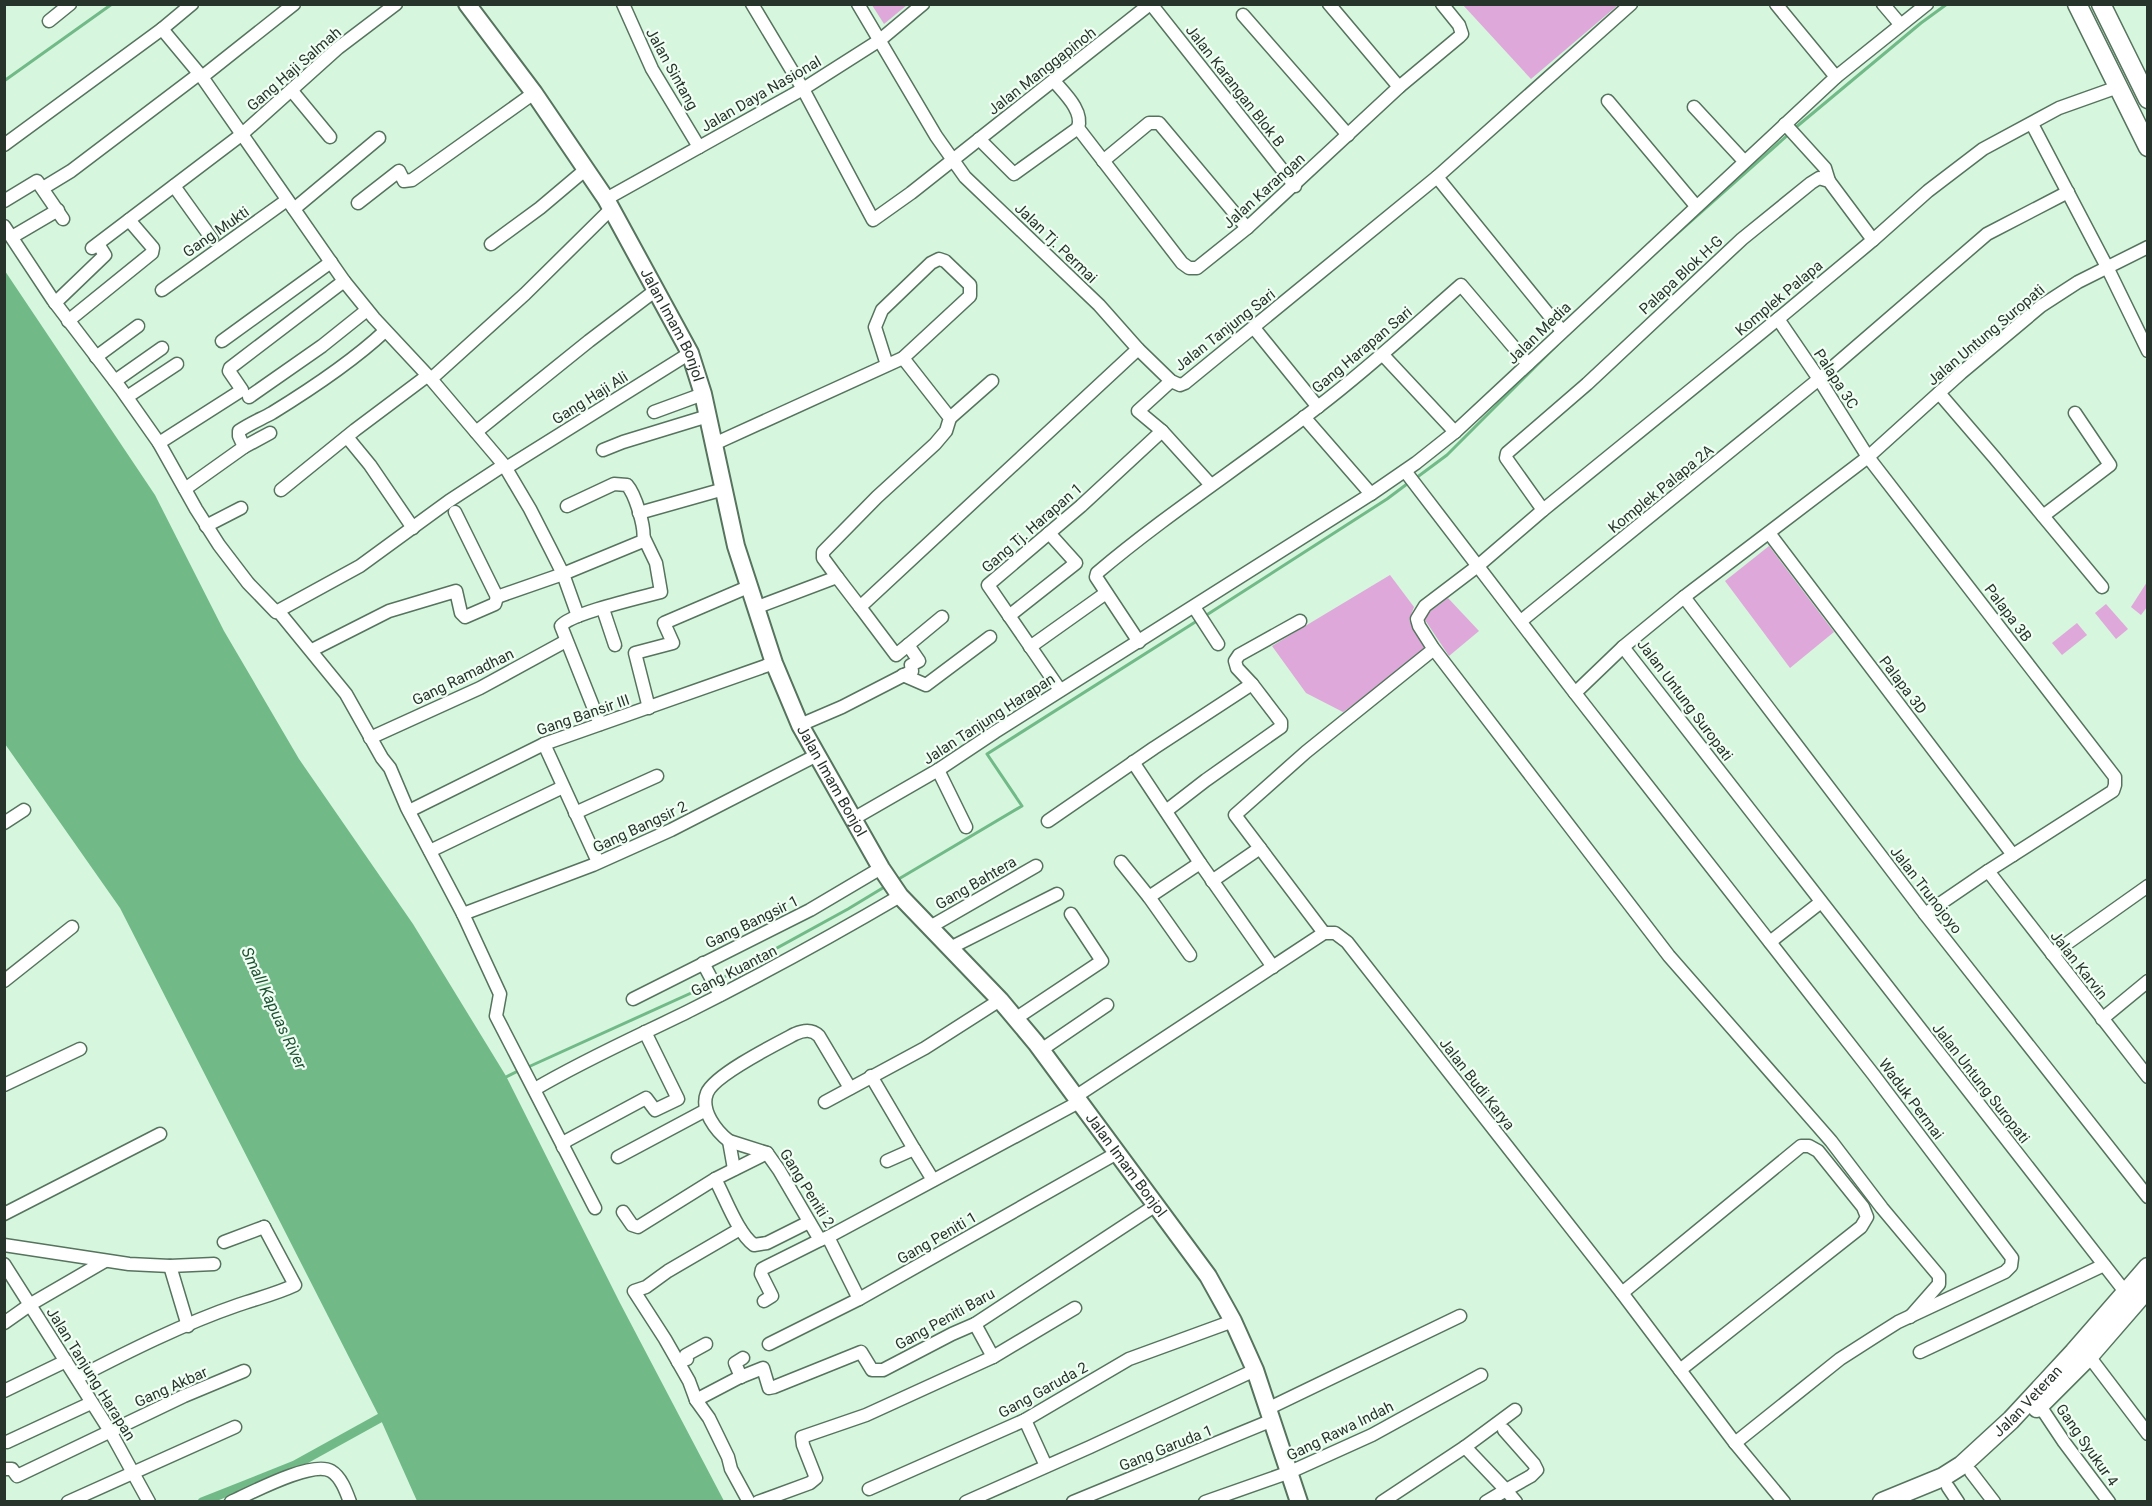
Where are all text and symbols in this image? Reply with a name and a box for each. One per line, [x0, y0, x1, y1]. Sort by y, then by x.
street label: Jalan Karangan Blok B [1182, 21, 1288, 151]
street label: Gang Haji Salmah [243, 23, 345, 115]
street label: Jalan Manggapinoh [984, 23, 1100, 119]
street label: Jalan Sintang [642, 25, 702, 113]
street label: Jalan Daya Nasional [698, 52, 824, 136]
street label: Jalan Karangan [1219, 150, 1309, 232]
street label: Jalan Tj. Permai [1011, 199, 1101, 287]
street label: Gang Mukti [180, 203, 252, 261]
street label: Palapa Blok H-G [1636, 232, 1726, 318]
street label: Komplek Palapa [1732, 256, 1826, 340]
street label: Jalan Imam Bonjol [636, 265, 707, 384]
street label: Jalan Untung Suropati [1924, 281, 2048, 389]
street label: Jalan Tanjung Sari [1171, 285, 1279, 375]
street label: Jalan Media [1503, 298, 1575, 368]
street label: Gang Harapan Sari [1308, 303, 1416, 397]
street label: Palapa 3C [1810, 346, 1862, 413]
street label: Gang Haji Ali [549, 368, 631, 428]
street label: Komplek Palapa 2A [1605, 441, 1717, 537]
street label: Gang Tj. Harapan 1 [978, 479, 1086, 577]
street label: Palapa 3B [1981, 581, 2035, 645]
street label: Jalan Untung Suropati [1633, 636, 1737, 764]
street label: Gang Ramadhan [409, 645, 517, 709]
street label: Palapa 3D [1875, 652, 1931, 718]
street label: Jalan Tanjung Harapan [920, 670, 1058, 768]
street label: Gang Bansir III [534, 691, 632, 739]
street label: Jalan Imam Bonjol [793, 722, 870, 840]
street label: Gang Bangsir 2 [590, 797, 690, 857]
street label: Jalan Trunojoyo [1886, 843, 1966, 937]
street label: Gang Bahtera [932, 853, 1020, 913]
street label: Gang Bangsir 1 [702, 892, 802, 952]
street label: Jalan Karvin [2047, 927, 2111, 1003]
street label: Gang Kuantan [688, 942, 780, 1000]
water label: Small Kapuas River [237, 944, 311, 1073]
street label: Jalan Untung Suropati [1928, 1019, 2034, 1147]
street label: Jalan Budi Karya [1436, 1034, 1518, 1134]
street label: Waduk Permai [1875, 1055, 1947, 1143]
street label: Jalan Imam Bonjol [1082, 1110, 1170, 1221]
street label: Gang Peniti 2 [776, 1146, 838, 1230]
street label: Gang Peniti 1 [894, 1208, 980, 1268]
street label: Gang Peniti Baru [892, 1284, 998, 1354]
street label: Jalan Tanjung Harapan [43, 1304, 139, 1444]
street label: Gang Garuda 2 [995, 1358, 1091, 1422]
street label: Jalan Veteran [1990, 1362, 2066, 1441]
street label: Gang Akbar [132, 1363, 210, 1411]
street label: Gang Rawa Indah [1284, 1397, 1396, 1465]
street label: Gang Syukur 4 [2052, 1400, 2122, 1490]
street label: Gang Garuda 1 [1117, 1421, 1215, 1475]

